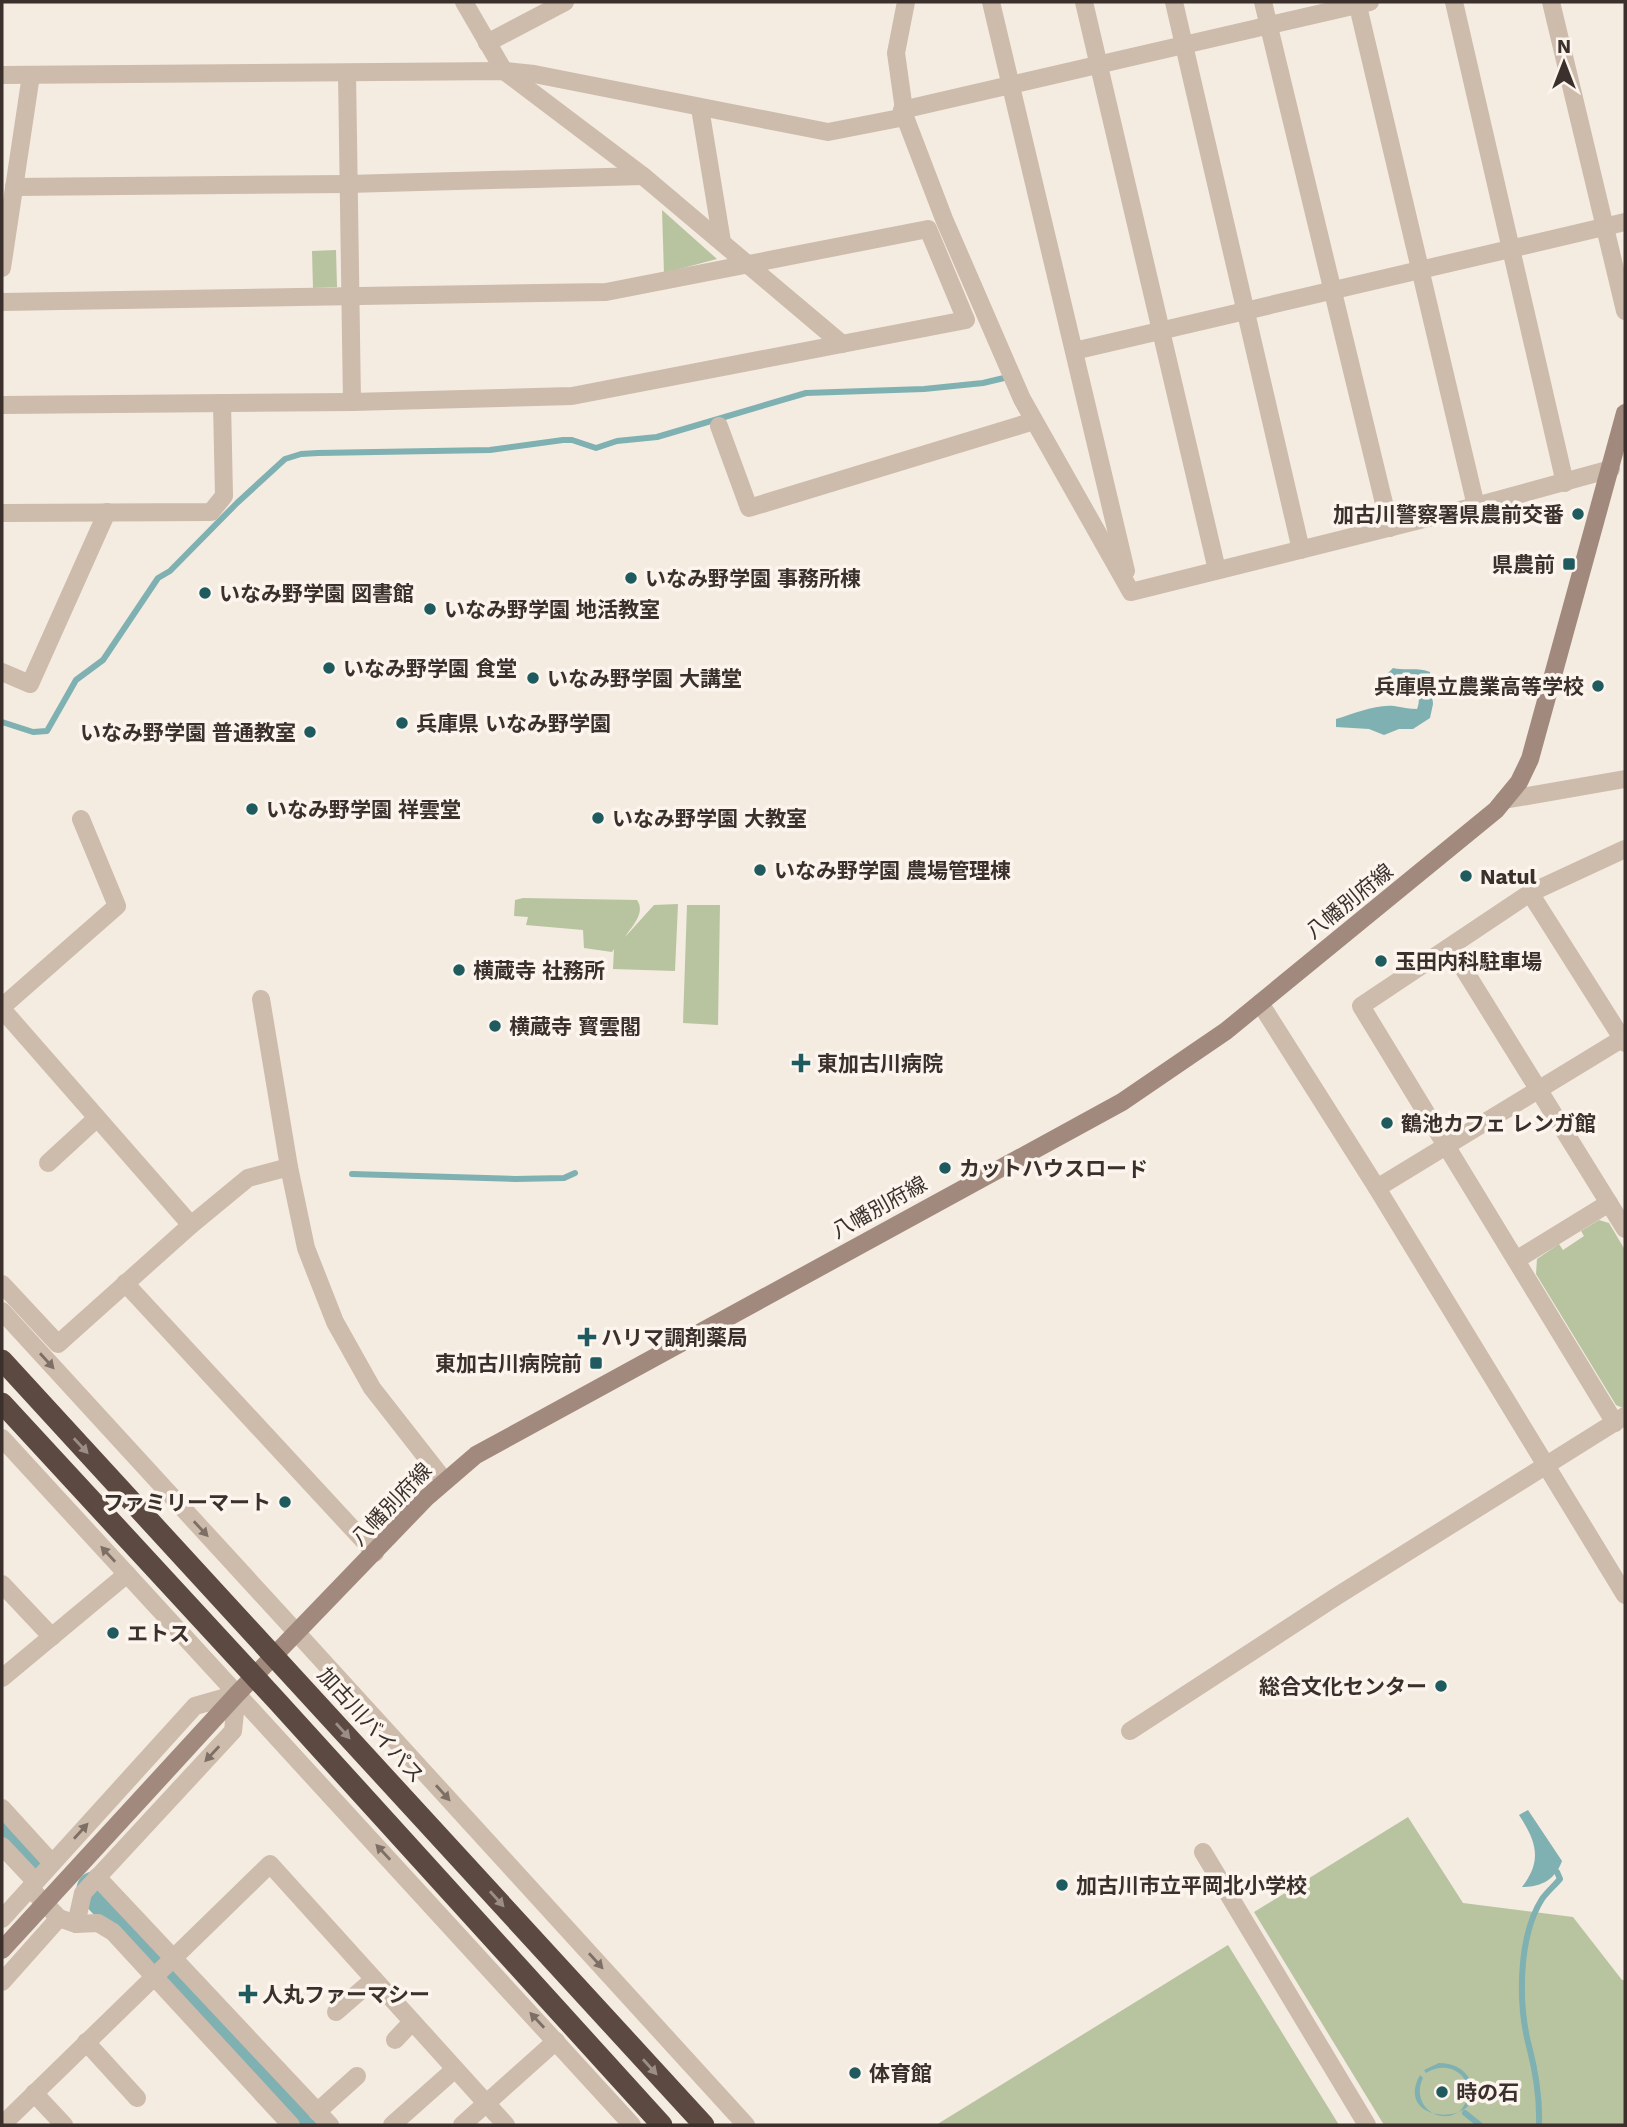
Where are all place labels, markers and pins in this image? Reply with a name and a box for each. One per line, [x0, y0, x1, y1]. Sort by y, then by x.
place label: 加古川警察署県農前交番 [1333, 502, 1564, 527]
marker: 加古川警察署県農前交番 [1570, 506, 1586, 522]
place label: 県農前 [1492, 552, 1555, 577]
marker: 県農前 [1561, 556, 1577, 572]
place label: いなみ野学園 事務所棟 [645, 566, 861, 591]
marker: いなみ野学園 事務所棟 [623, 570, 639, 586]
place label: いなみ野学園 図書館 [219, 581, 414, 606]
marker: いなみ野学園 図書館 [197, 585, 213, 601]
place label: いなみ野学園 地活教室 [444, 597, 660, 622]
marker: いなみ野学園 地活教室 [422, 601, 438, 617]
place label: いなみ野学園 食堂 [343, 656, 517, 681]
marker: いなみ野学園 食堂 [321, 660, 337, 676]
place label: いなみ野学園 大講堂 [547, 666, 742, 691]
marker: いなみ野学園 大講堂 [525, 670, 541, 686]
place label: 兵庫県立農業高等学校 [1374, 674, 1584, 699]
marker: 兵庫県立農業高等学校 [1590, 678, 1606, 694]
place label: 兵庫県 いなみ野学園 [416, 711, 611, 736]
marker: 兵庫県 いなみ野学園 [394, 715, 410, 731]
place label: いなみ野学園 普通教室 [80, 720, 296, 745]
marker: いなみ野学園 普通教室 [302, 724, 318, 740]
place label: いなみ野学園 祥雲堂 [266, 797, 461, 822]
marker: いなみ野学園 祥雲堂 [244, 801, 260, 817]
place label: いなみ野学園 大教室 [612, 806, 807, 831]
marker: いなみ野学園 大教室 [590, 810, 606, 826]
place label: いなみ野学園 農場管理棟 [774, 858, 1011, 883]
marker: いなみ野学園 農場管理棟 [752, 862, 768, 878]
place label: Natul [1480, 864, 1536, 889]
marker: Natul [1458, 868, 1474, 884]
place label: 玉田内科駐車場 [1395, 949, 1542, 974]
marker: 玉田内科駐車場 [1373, 953, 1389, 969]
place label: 横蔵寺 社務所 [473, 958, 605, 983]
marker: 横蔵寺 社務所 [451, 962, 467, 978]
place label: 横蔵寺 寳雲閣 [509, 1014, 641, 1039]
marker: 横蔵寺 寳雲閣 [487, 1018, 503, 1034]
place label: 東加古川病院 [817, 1051, 943, 1076]
marker: 東加古川病院 [791, 1053, 811, 1073]
place label: 鶴池カフェ レンガ館 [1401, 1111, 1596, 1136]
marker: 鶴池カフェ レンガ館 [1379, 1115, 1395, 1131]
place label: カットハウスロード [959, 1156, 1148, 1181]
marker: カットハウスロード [937, 1160, 953, 1176]
place label: ハリマ調剤薬局 [601, 1325, 748, 1350]
marker: ハリマ調剤薬局 [579, 1329, 595, 1345]
place label: 東加古川病院前 [435, 1351, 582, 1376]
marker: 東加古川病院前 [588, 1355, 604, 1371]
place label: ファミリーマート [103, 1490, 271, 1515]
marker: ファミリーマート [277, 1494, 293, 1510]
place label: エトス [127, 1621, 190, 1646]
marker: エトス [105, 1625, 121, 1641]
place label: 総合文化センター [1259, 1674, 1427, 1699]
marker: 総合文化センター [1433, 1678, 1449, 1694]
place label: 加古川市立平岡北小学校 [1076, 1873, 1307, 1898]
marker: 加古川市立平岡北小学校 [1054, 1877, 1070, 1893]
place label: 人丸ファーマシー [262, 1982, 430, 2007]
marker: 人丸ファーマシー [240, 1986, 256, 2002]
place label: 体育館 [869, 2061, 932, 2086]
marker: 体育館 [847, 2065, 863, 2081]
place label: 時の石 [1456, 2080, 1519, 2105]
marker: 時の石 [1434, 2084, 1450, 2100]

